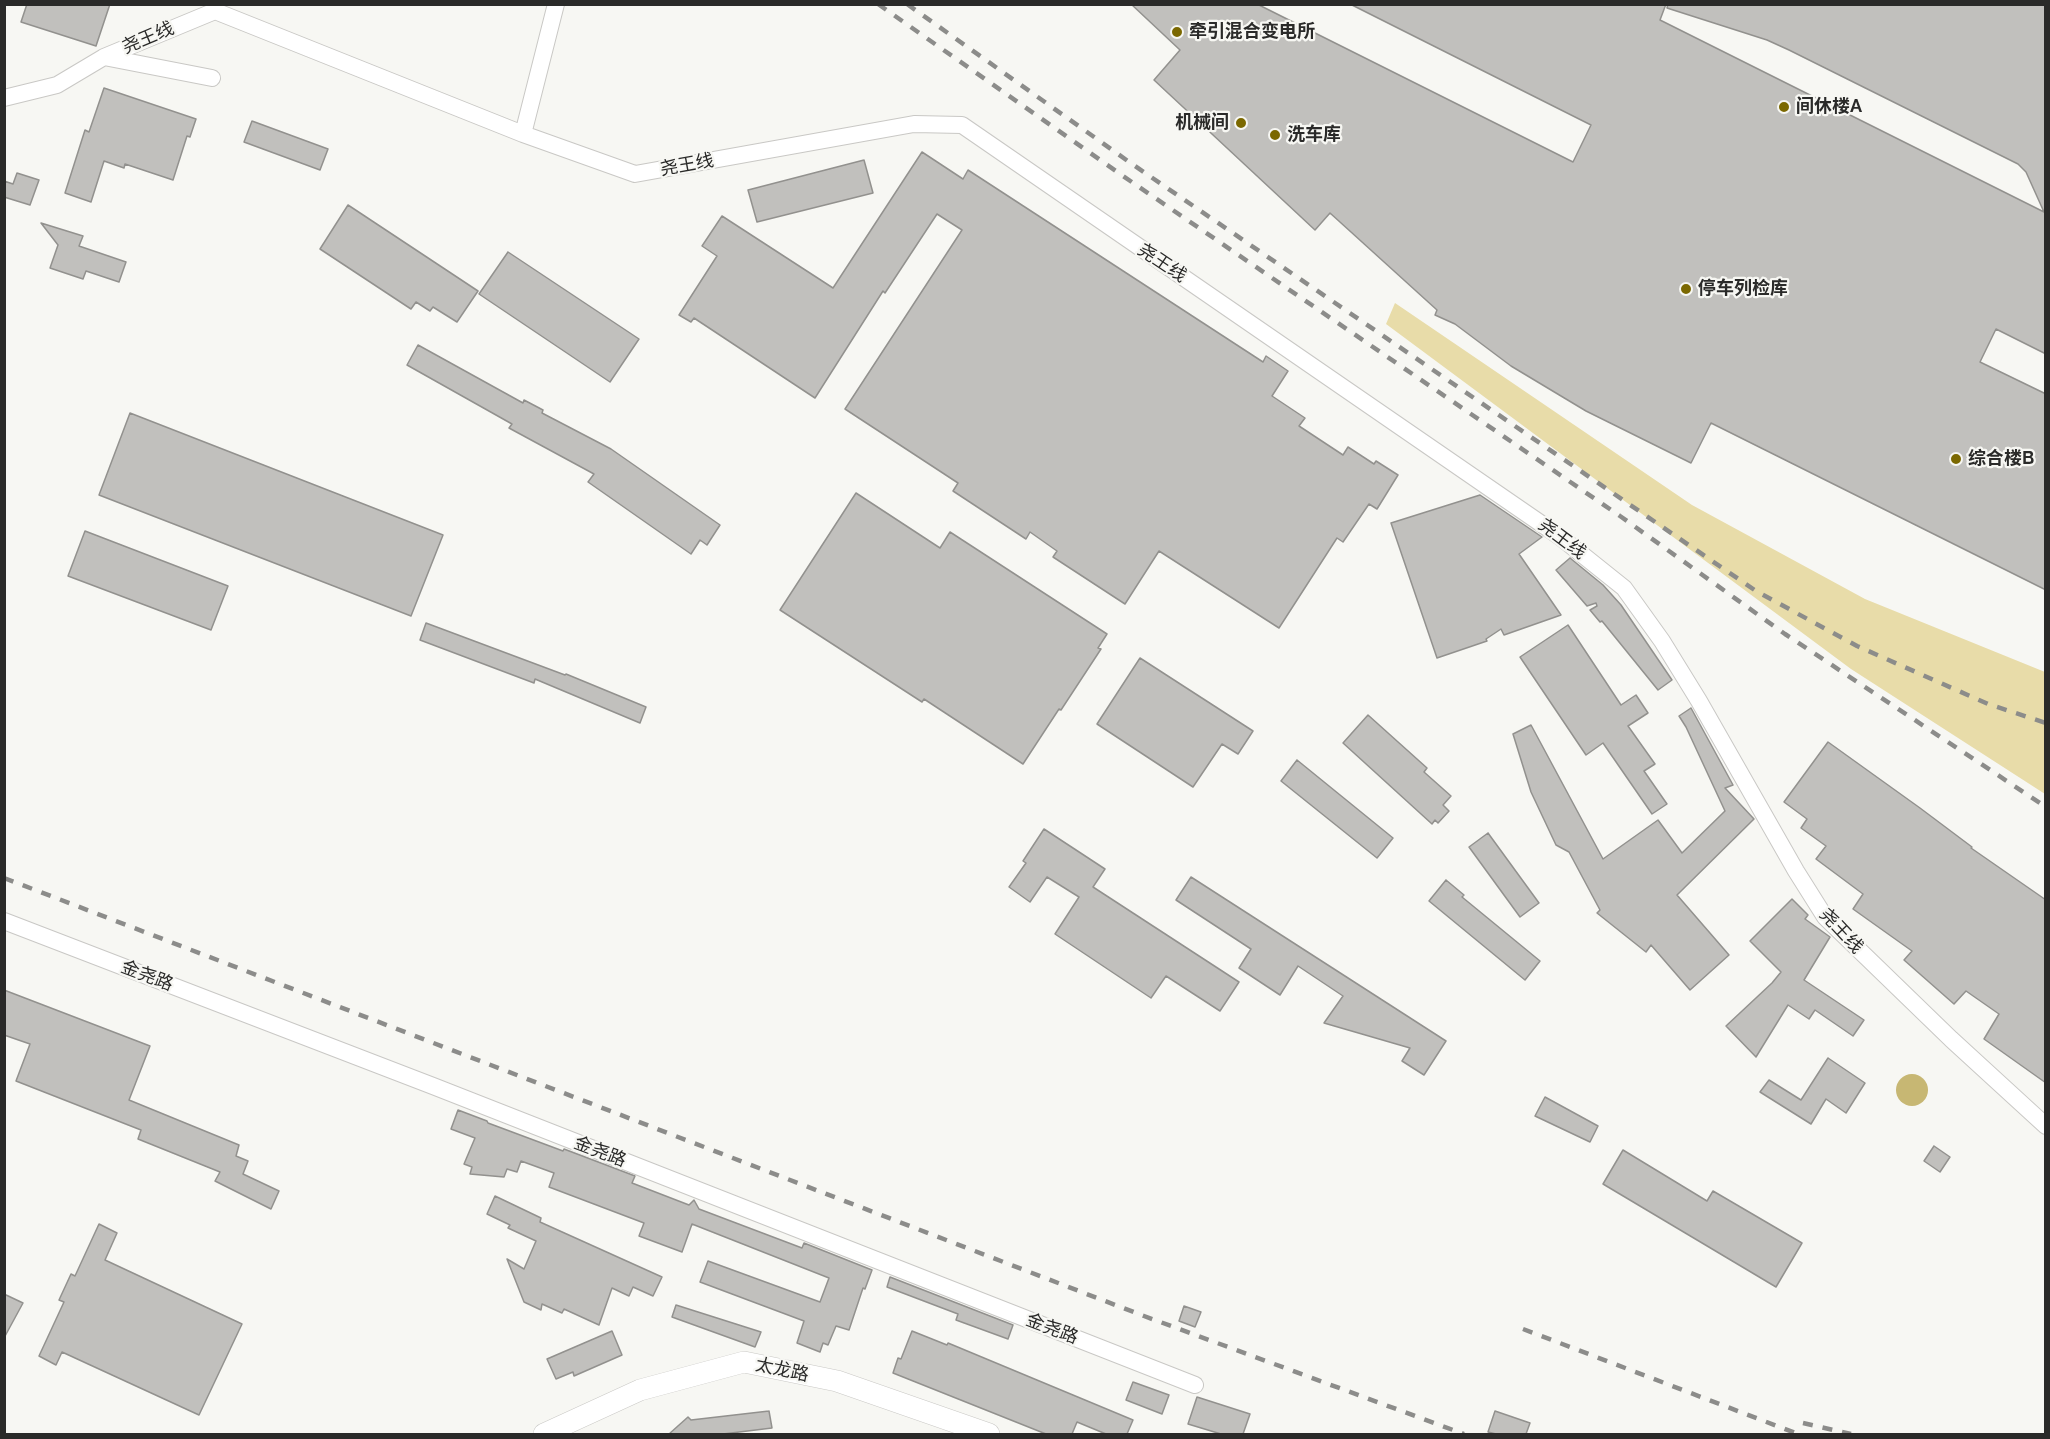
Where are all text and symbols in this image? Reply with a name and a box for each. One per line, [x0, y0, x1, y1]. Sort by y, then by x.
street label: 尧王线 [119, 18, 177, 58]
place label: 牵引混合变电所 [1189, 21, 1315, 43]
marker: 牵引混合变电所 [1170, 25, 1184, 39]
place label: 间休楼A [1796, 96, 1862, 118]
marker: 间休楼A [1777, 100, 1791, 114]
place label: 机械间 [1175, 112, 1229, 134]
marker: 机械间 [1234, 116, 1248, 130]
place label: 洗车库 [1287, 124, 1341, 146]
marker: 洗车库 [1268, 128, 1282, 142]
street label: 尧王线 [659, 150, 715, 180]
street label: 尧王线 [1134, 239, 1190, 287]
place label: 停车列检库 [1698, 278, 1788, 300]
marker: 停车列检库 [1679, 282, 1693, 296]
place label: 综合楼B [1968, 448, 2034, 470]
marker: 综合楼B [1949, 452, 1963, 466]
street label: 尧王线 [1534, 514, 1590, 564]
street label: 尧王线 [1815, 904, 1867, 958]
street label: 金尧路 [118, 956, 176, 996]
street label: 金尧路 [571, 1132, 629, 1172]
street label: 金尧路 [1023, 1309, 1081, 1349]
street label: 太龙路 [753, 1354, 811, 1386]

